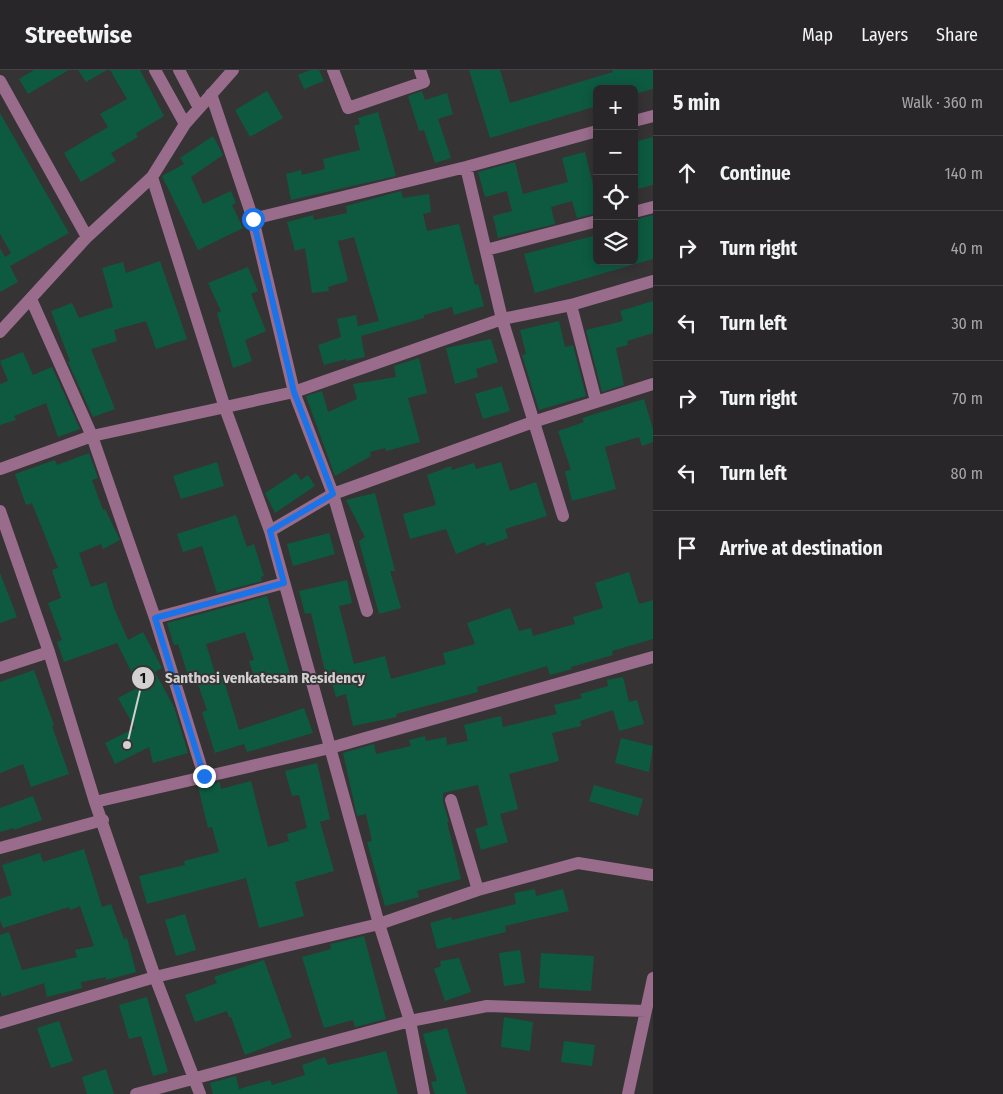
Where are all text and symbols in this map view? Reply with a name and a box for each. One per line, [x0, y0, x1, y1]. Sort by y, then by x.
text: Streetwise [25, 21, 132, 49]
text: Map [802, 24, 833, 46]
text: Layers [861, 24, 908, 46]
text: Share [936, 24, 978, 46]
map controls [593, 85, 638, 265]
button: + [593, 85, 638, 130]
text: 5 min [673, 90, 720, 116]
text: Walk · 360 m [902, 93, 983, 112]
button: − [593, 130, 638, 175]
icon: ahead [673, 159, 701, 187]
text: Continue [720, 162, 791, 185]
text: 140 m [945, 164, 983, 183]
button: locate [593, 175, 638, 220]
route start [242, 208, 265, 231]
button: layers [593, 220, 638, 265]
icon: right [673, 234, 701, 262]
text: Turn right [720, 237, 797, 260]
text: 40 m [951, 239, 983, 258]
icon: left [673, 309, 701, 337]
text: Turn left [720, 312, 787, 335]
text: 30 m [951, 314, 983, 333]
icon: right [673, 384, 701, 412]
text: Turn right [720, 387, 797, 410]
text: 70 m [952, 389, 983, 408]
icon: left [673, 459, 701, 487]
text: Turn left [720, 462, 787, 485]
text: 80 m [951, 464, 983, 483]
icon: arrive [673, 534, 701, 562]
text: Arrive at destination [720, 537, 883, 560]
callout: Santhosi venkatesam Residency [130, 663, 375, 693]
text: 1 [140, 669, 146, 687]
text: Santhosi venkatesam Residency [165, 669, 366, 687]
route end [193, 765, 216, 788]

